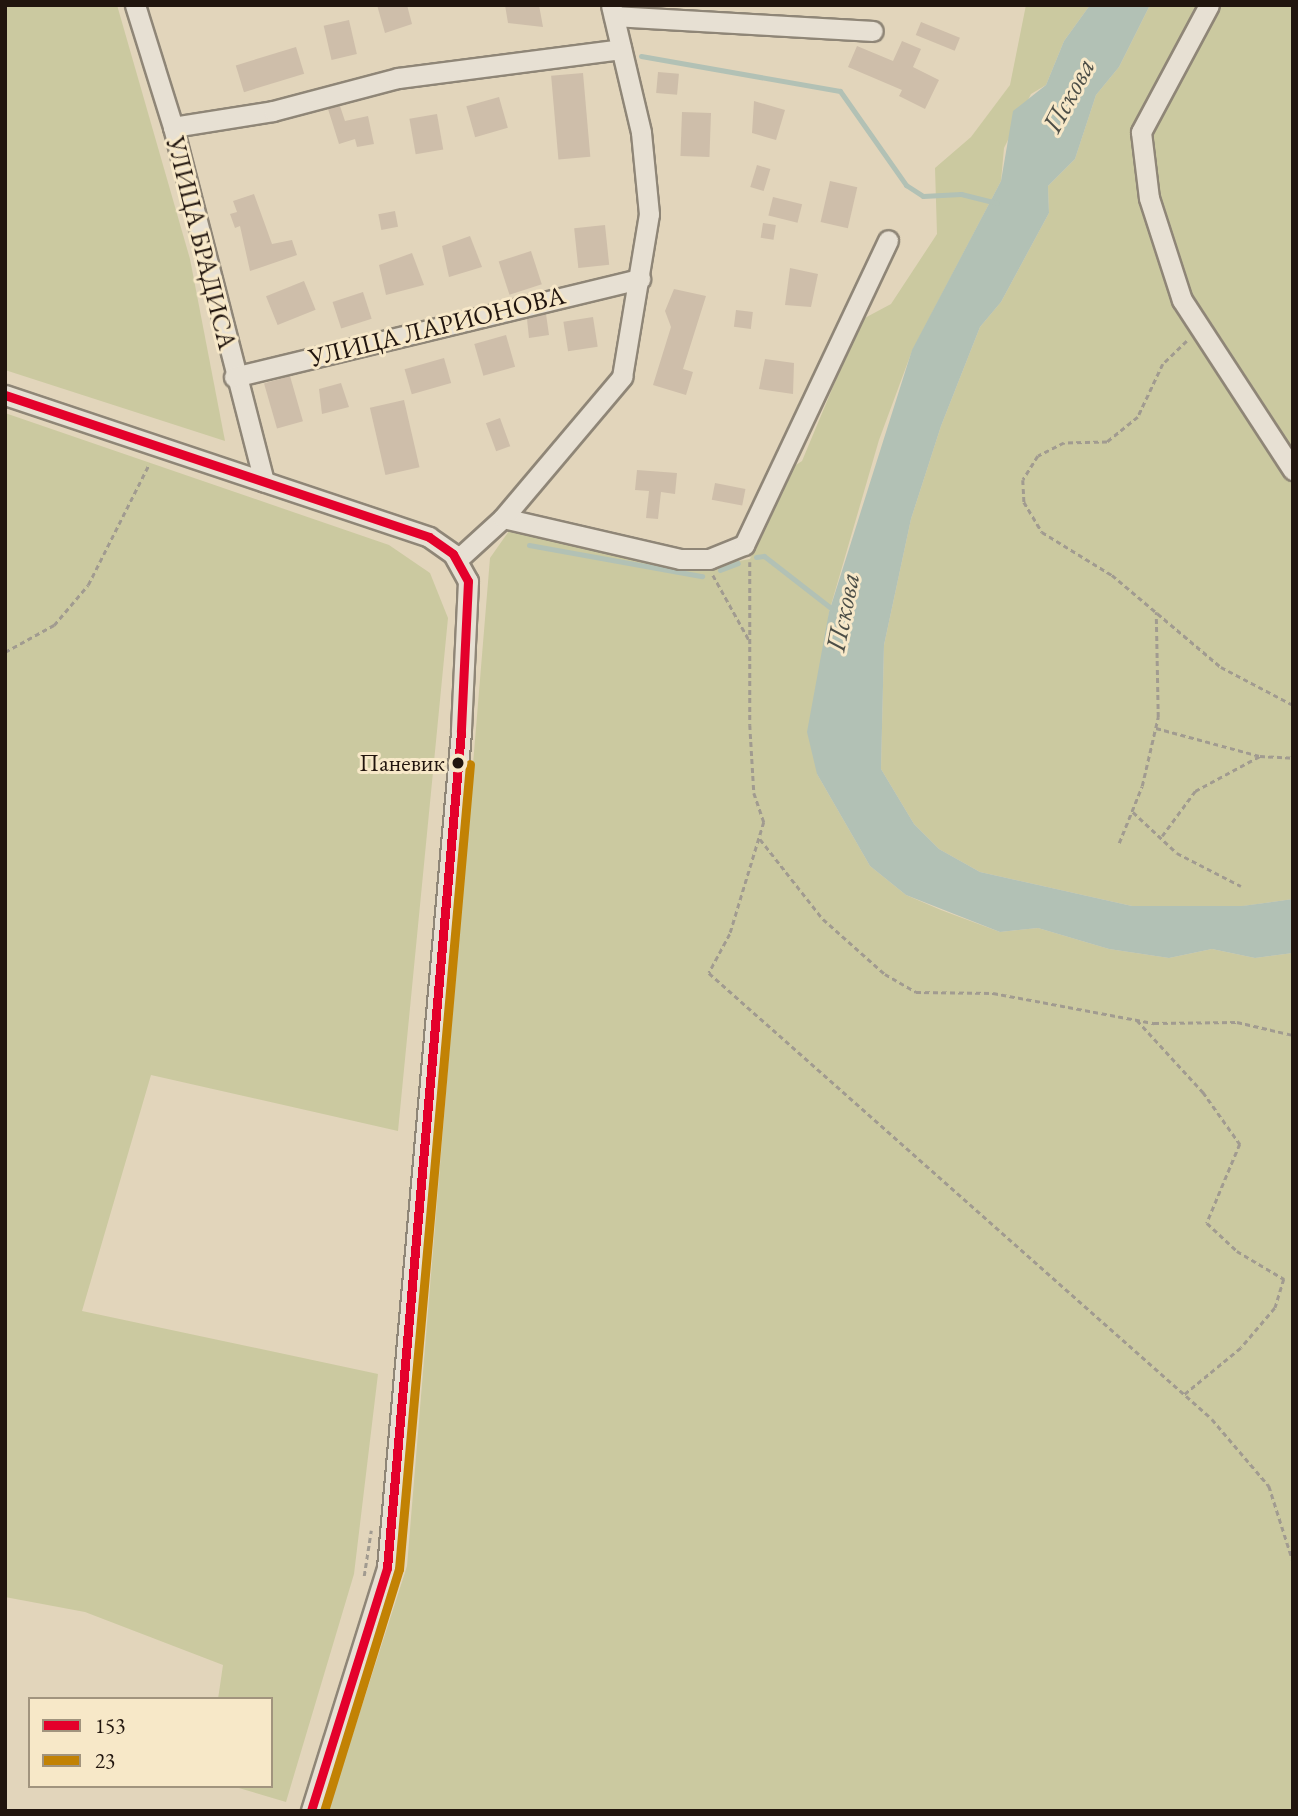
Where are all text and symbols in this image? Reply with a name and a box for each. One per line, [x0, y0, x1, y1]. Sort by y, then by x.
water label: Пскова [1034, 52, 1102, 138]
street label: УЛИЦА БРАДИСА [159, 133, 243, 353]
street label: УЛИЦА ЛАРИОНОВА [306, 280, 568, 374]
water label: Пскова [818, 570, 866, 654]
place label: Паневик [359, 749, 445, 777]
marker: Паневик [451, 756, 465, 770]
legend [28, 1697, 273, 1788]
text: 153 [95, 1712, 125, 1739]
text: 23 [95, 1747, 115, 1774]

